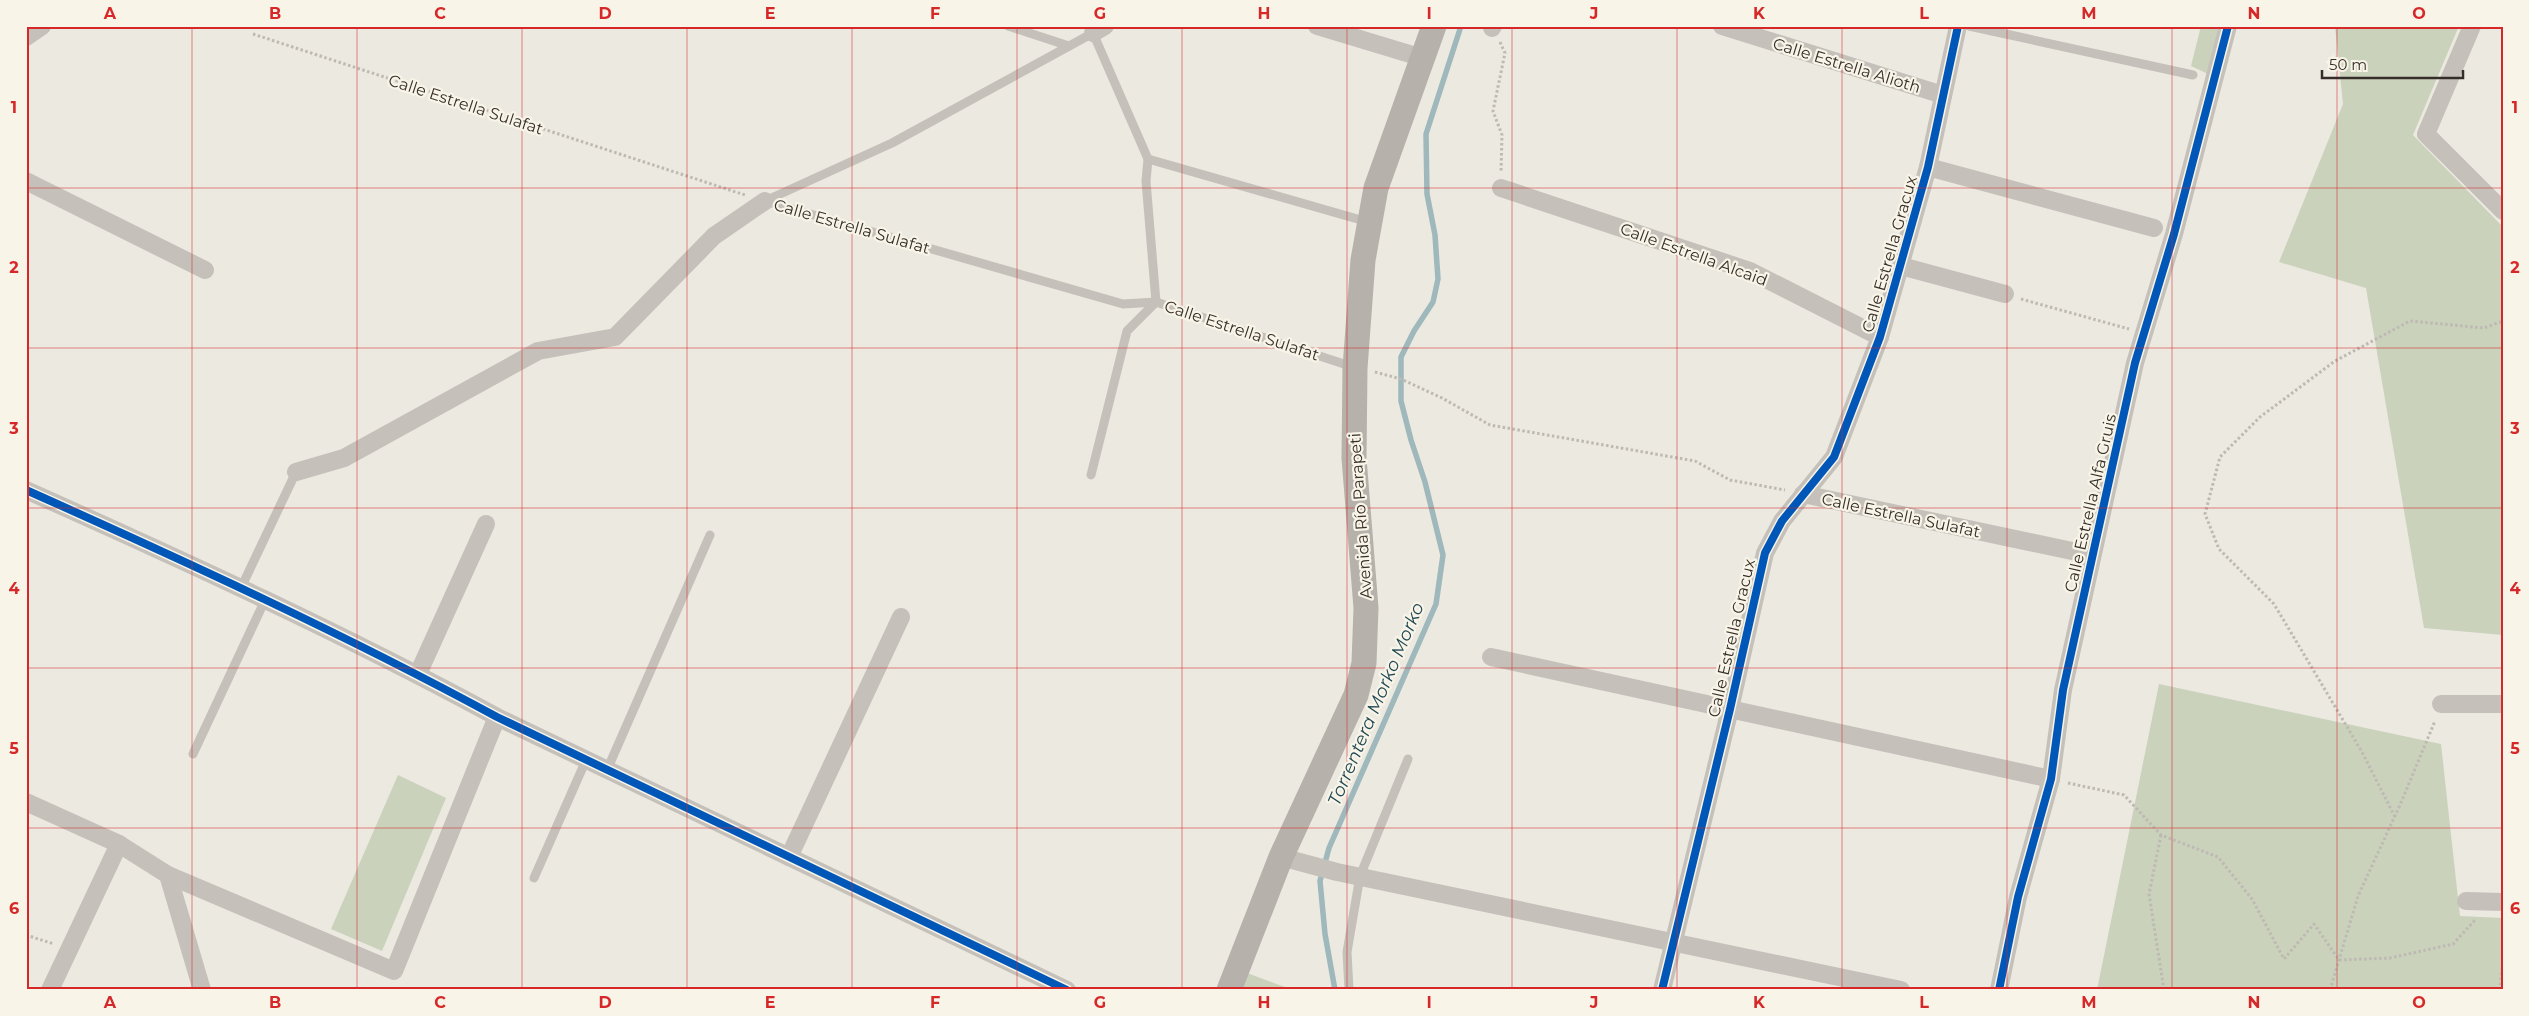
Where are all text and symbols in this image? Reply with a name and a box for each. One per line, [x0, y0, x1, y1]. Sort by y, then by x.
text: A [103, 4, 117, 23]
text: B [269, 4, 281, 23]
text: C [434, 4, 446, 23]
text: D [598, 4, 612, 23]
text: E [765, 4, 775, 23]
text: F [930, 4, 940, 23]
text: G [1094, 4, 1106, 23]
text: H [1258, 4, 1270, 23]
text: I [1426, 4, 1432, 23]
text: J [1589, 4, 1598, 23]
text: K [1753, 4, 1766, 23]
text: L [1919, 4, 1929, 23]
text: M [2081, 4, 2097, 23]
text: N [2248, 4, 2260, 23]
text: O [2412, 4, 2426, 23]
street label: Calle Estrella Alioth [1771, 34, 1923, 97]
scale bar [2322, 48, 2463, 80]
text: 50 m [2329, 55, 2367, 74]
street label: Calle Estrella Sulafat [386, 70, 546, 139]
text: 1 [11, 98, 17, 117]
text: 1 [2512, 98, 2518, 117]
street label: Calle Estrella Gracux [1858, 173, 1921, 335]
street label: Calle Estrella Sulafat [772, 195, 933, 258]
street label: Calle Estrella Alcaid [1618, 219, 1770, 290]
text: 2 [9, 258, 19, 277]
text: 2 [2510, 258, 2520, 277]
street label: Calle Estrella Sulafat [1162, 296, 1322, 365]
street label: Calle Estrella Alfa Gruis [2061, 412, 2120, 594]
text: 3 [8, 419, 19, 438]
text: 3 [2509, 419, 2520, 438]
street label: Avenida Río Parapeti [1345, 432, 1376, 599]
street label: Calle Estrella Sulafat [1820, 489, 1982, 542]
street label: Calle Estrella Gracux [1704, 557, 1759, 719]
text: 4 [8, 579, 20, 598]
text: 4 [2509, 579, 2521, 598]
water label: Torrentera Morko Morko [1323, 599, 1429, 809]
text: 5 [9, 739, 19, 758]
text: 5 [2510, 739, 2520, 758]
text: 6 [9, 899, 19, 918]
text: 6 [2510, 899, 2520, 918]
text: A [103, 993, 117, 1012]
text: B [269, 993, 281, 1012]
text: C [434, 993, 446, 1012]
text: D [598, 993, 612, 1012]
text: E [765, 993, 775, 1012]
text: F [930, 993, 940, 1012]
text: G [1094, 993, 1106, 1012]
text: H [1258, 993, 1270, 1012]
text: I [1426, 993, 1432, 1012]
text: J [1589, 993, 1598, 1012]
text: K [1753, 993, 1766, 1012]
text: L [1919, 993, 1929, 1012]
text: M [2081, 993, 2097, 1012]
text: N [2248, 993, 2260, 1012]
text: O [2412, 993, 2426, 1012]

